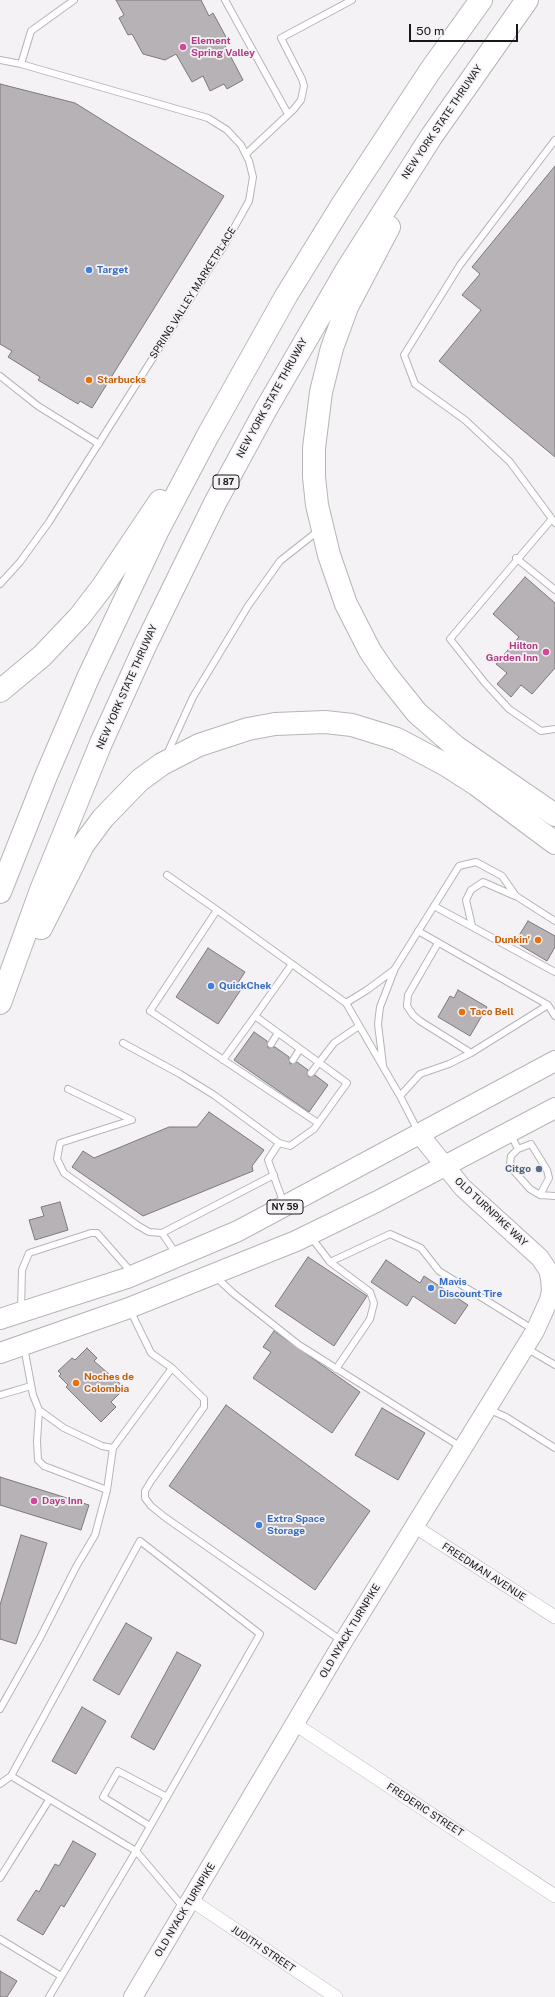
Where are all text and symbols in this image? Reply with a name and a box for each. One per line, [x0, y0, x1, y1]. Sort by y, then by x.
scale bar [411, 16, 520, 42]
text: 50 m [416, 24, 444, 38]
place label: Element Spring Valley [191, 35, 255, 58]
marker: Element Spring Valley [178, 42, 188, 52]
street label: NEW YORK STATE THRUWAY [399, 63, 485, 181]
street label: SPRING VALLEY MARKETPLACE [147, 225, 239, 361]
place label: Target [97, 264, 128, 276]
marker: Target [84, 265, 94, 275]
street label: NEW YORK STATE THRUWAY [234, 336, 310, 460]
place label: Starbucks [97, 374, 146, 386]
marker: Starbucks [84, 375, 94, 385]
road number: I 87 [213, 475, 239, 489]
street label: NEW YORK STATE THRUWAY [94, 623, 160, 751]
place label: Hilton Garden Inn [486, 640, 538, 664]
marker: Hilton Garden Inn [541, 647, 551, 657]
place label: Dunkin' [494, 934, 530, 946]
marker: Dunkin' [533, 935, 543, 945]
place label: QuickChek [219, 980, 271, 992]
marker: QuickChek [206, 981, 216, 991]
place label: Taco Bell [470, 1006, 514, 1018]
marker: Taco Bell [457, 1007, 467, 1017]
place label: Citgo [505, 1163, 531, 1175]
marker: Citgo [534, 1164, 544, 1174]
street label: OLD TURNPIKE WAY [452, 1175, 530, 1249]
road number: NY 59 [267, 1200, 303, 1214]
place label: Mavis Discount Tire [439, 1276, 502, 1300]
marker: Mavis Discount Tire [426, 1283, 436, 1293]
place label: Noches de Colombia [84, 1371, 134, 1394]
marker: Noches de Colombia [71, 1378, 81, 1388]
place label: Days Inn [42, 1495, 83, 1507]
marker: Days Inn [29, 1496, 39, 1506]
place label: Extra Space Storage [267, 1513, 325, 1536]
marker: Extra Space Storage [254, 1520, 264, 1530]
street label: FREEDMAN AVENUE [440, 1540, 528, 1604]
street label: OLD NYACK TURNPIKE [317, 1582, 383, 1680]
street label: FREDERIC STREET [384, 1781, 466, 1839]
street label: OLD NYACK TURNPIKE [152, 1861, 218, 1959]
street label: JUDITH STREET [229, 1923, 297, 1975]

